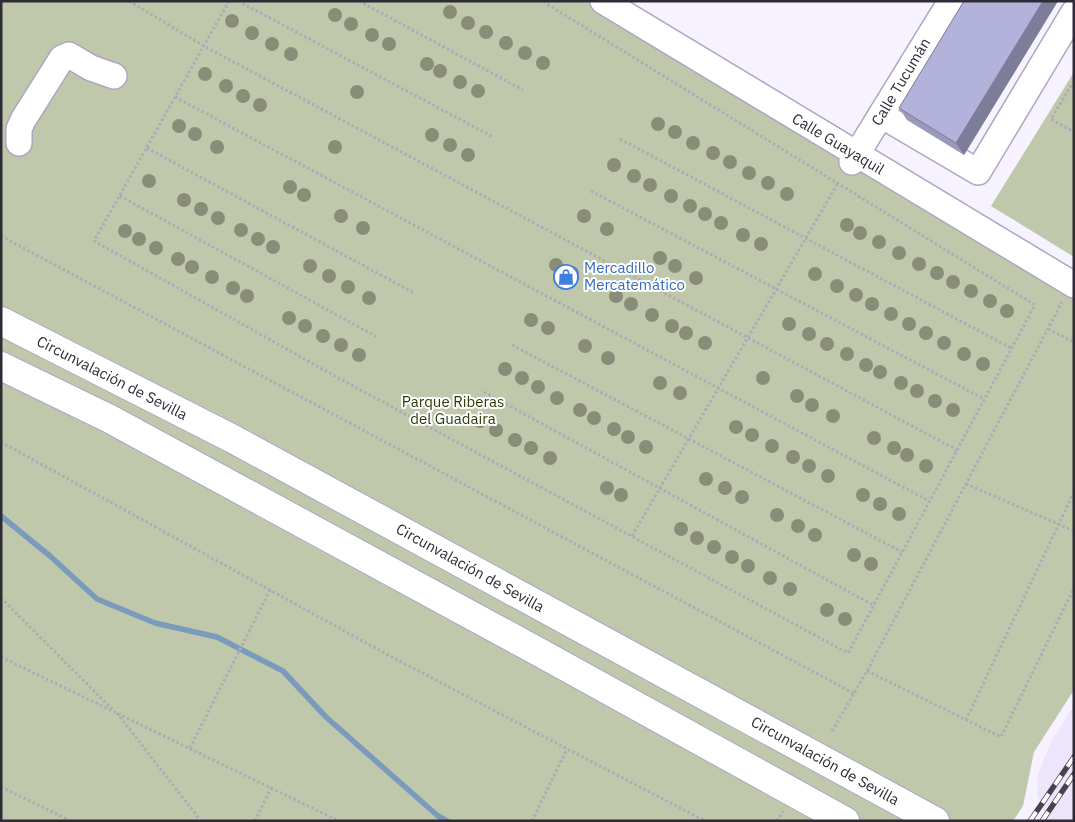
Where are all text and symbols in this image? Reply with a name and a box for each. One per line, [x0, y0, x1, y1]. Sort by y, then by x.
street label: Calle Tucumán [867, 34, 934, 129]
street label: Calle Guayaquil [789, 109, 888, 179]
place label: Mercadillo Mercatemático [584, 258, 685, 294]
shop icon: Mercadillo Mercatemático [553, 264, 579, 290]
street label: Circunvalación de Sevilla [34, 331, 191, 424]
park label: Parque Riberas del Guadaira [402, 392, 504, 428]
street label: Circunvalación de Sevilla [393, 519, 548, 616]
street label: Circunvalación de Sevilla [748, 712, 903, 809]

